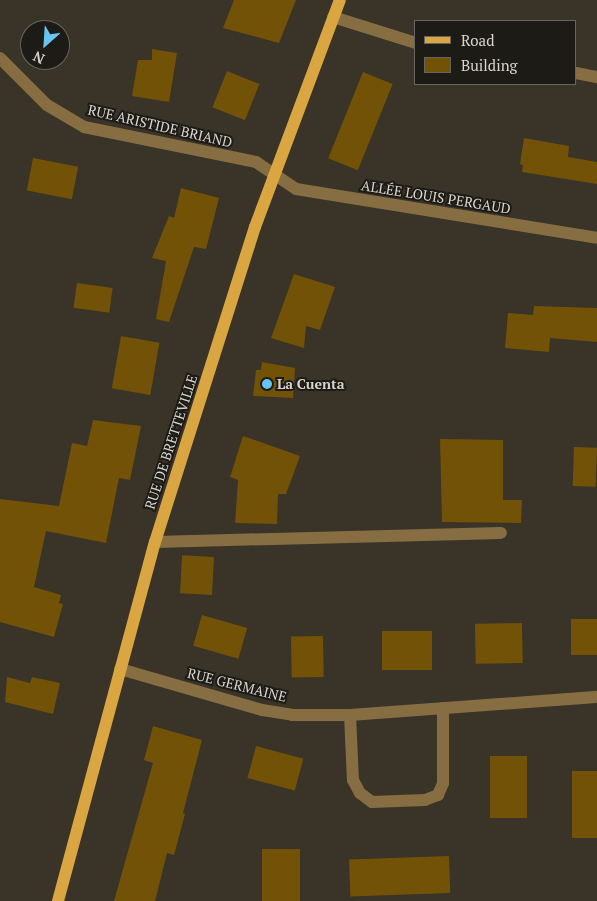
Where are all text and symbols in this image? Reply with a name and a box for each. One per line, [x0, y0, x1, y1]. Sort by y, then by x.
north arrow [20, 20, 70, 70]
legend [414, 20, 577, 85]
text: Road [461, 30, 494, 50]
text: N [30, 47, 48, 69]
text: Building [461, 55, 518, 75]
street label: RUE ARISTIDE BRIAND [86, 101, 234, 151]
street label: ALLÉE LOUIS PERGAUD [360, 177, 512, 217]
street label: RUE DE BRETTEVILLE [141, 373, 201, 511]
place label: La Cuenta [277, 376, 344, 392]
marker: La Cuenta [261, 378, 273, 390]
street label: RUE GERMAINE [186, 665, 288, 705]

